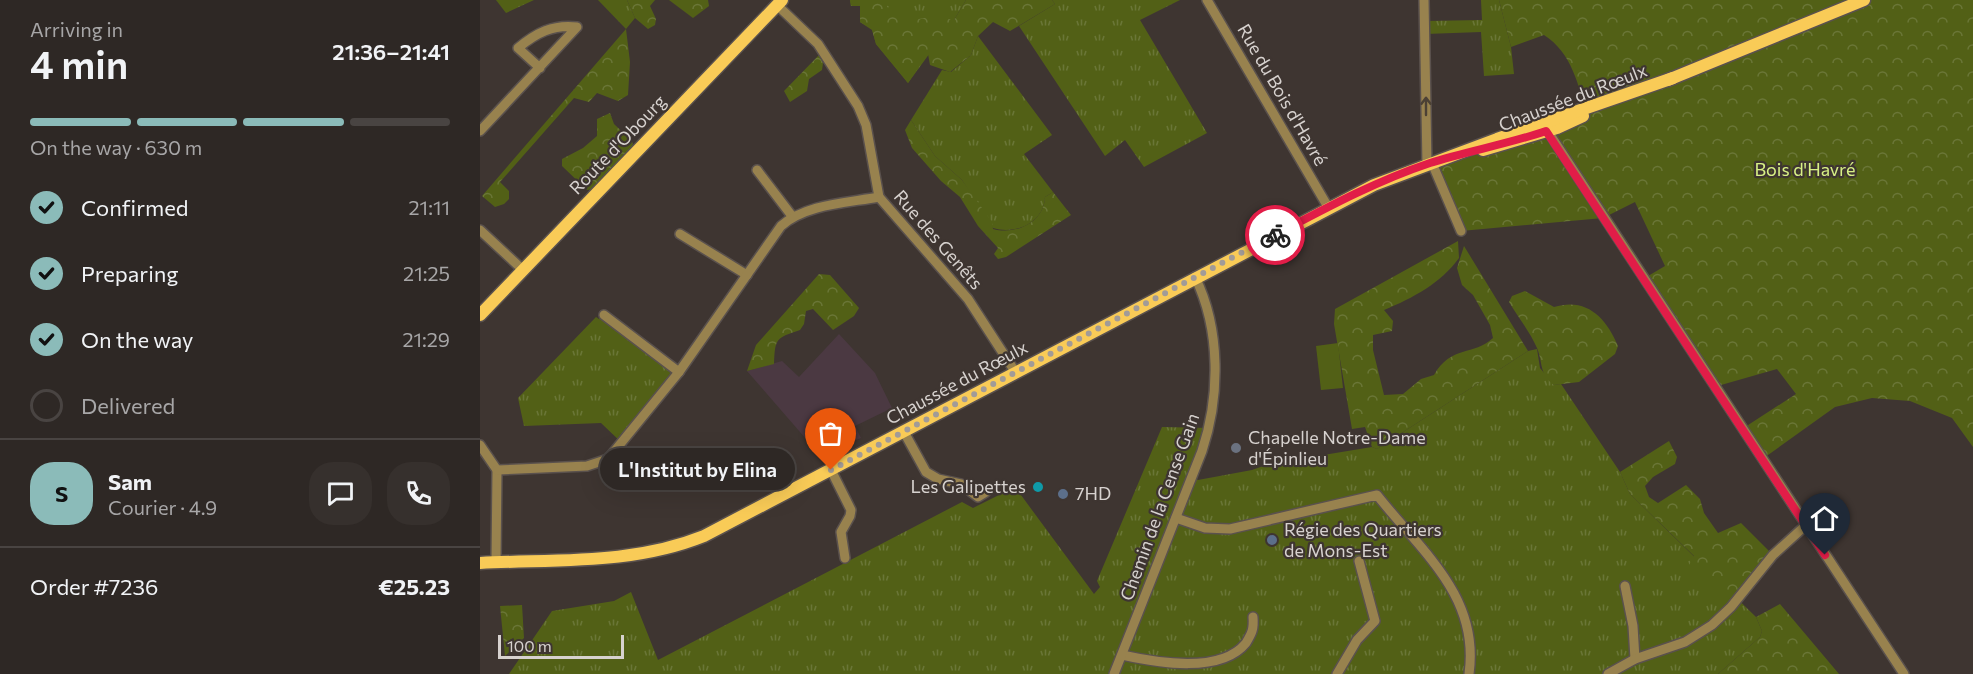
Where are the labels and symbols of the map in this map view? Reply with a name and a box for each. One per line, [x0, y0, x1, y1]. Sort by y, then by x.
street label: Rue du Bois d'Havré [1233, 20, 1332, 169]
street label: Chaussée du Rœulx [1495, 58, 1650, 136]
street label: Route d'Obourg [564, 90, 670, 199]
one-way arrow [1420, 97, 1432, 117]
park label: Bois d'Havré [1755, 158, 1855, 180]
street label: Rue des Genêts [890, 185, 988, 294]
courier [1245, 205, 1305, 265]
street label: Chaussée du Rœulx [882, 335, 1031, 429]
pin [805, 408, 856, 470]
street label: Chemin de la Cense Gain [1115, 410, 1203, 603]
place label: Chapelle Notre-Dame d'Épinlieu [1248, 426, 1426, 469]
marker: Chapelle Notre-Dame d'Épinlieu [1229, 441, 1243, 455]
callout: L'Institut by Elina [600, 449, 795, 491]
place label: Les Galipettes [910, 475, 1026, 497]
marker: Les Galipettes [1031, 480, 1045, 494]
place label: 7HD [1075, 482, 1111, 504]
marker: 7HD [1056, 487, 1070, 501]
pin [1799, 493, 1850, 555]
place label: Régie des Quartiers de Mons-Est [1284, 518, 1442, 561]
marker: Régie des Quartiers de Mons-Est [1265, 533, 1279, 547]
scale bar [498, 632, 624, 660]

